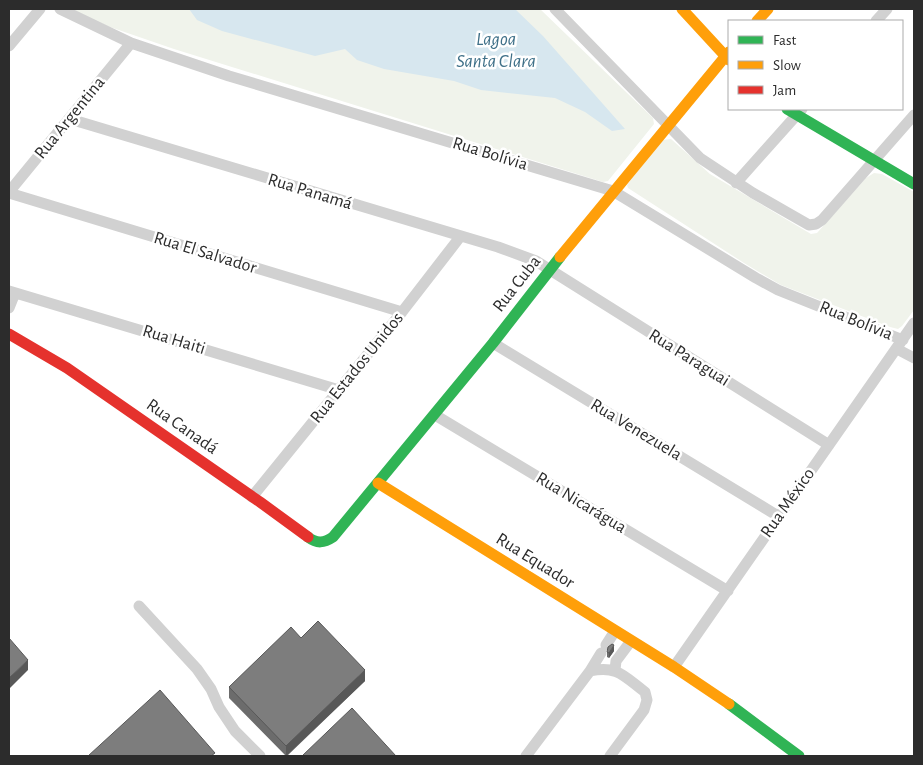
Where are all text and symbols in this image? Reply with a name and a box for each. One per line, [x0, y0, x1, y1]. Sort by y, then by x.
legend [728, 20, 903, 110]
water label: Lagoa Santa Clara [456, 30, 536, 71]
text: Fast [773, 33, 797, 48]
text: Slow [773, 58, 801, 73]
street label: Rua Argentina [31, 73, 109, 163]
text: Jam [773, 83, 796, 98]
street label: Rua Bolívia [450, 134, 530, 174]
street label: Rua Panamá [266, 171, 354, 213]
street label: Rua El Salvador [151, 229, 259, 277]
street label: Rua Cuba [490, 252, 544, 316]
street label: Rua Bolívia [817, 298, 895, 344]
street label: Rua Estados Unidos [307, 309, 407, 427]
street label: Rua Haiti [140, 322, 208, 358]
street label: Rua Paraguai [645, 326, 733, 390]
street label: Rua Canadá [143, 396, 221, 458]
street label: Rua Venezuela [587, 396, 685, 464]
street label: Rua México [758, 465, 818, 541]
street label: Rua Nicarágua [533, 469, 629, 537]
street label: Rua Equador [493, 530, 578, 592]

